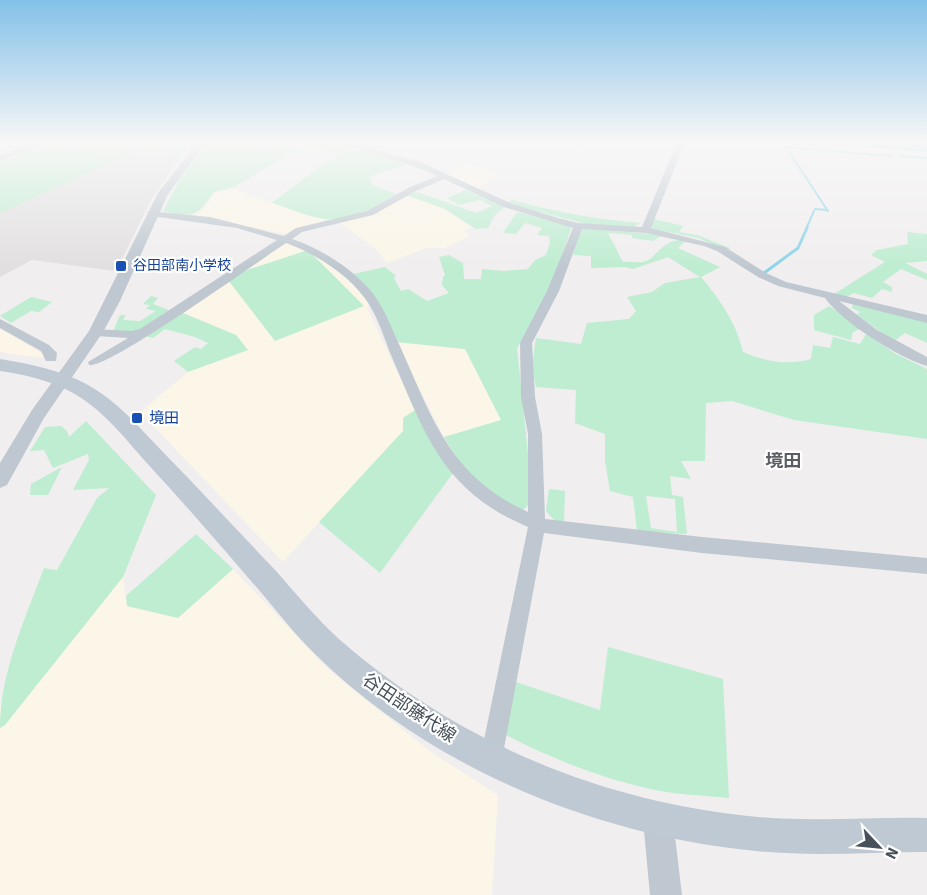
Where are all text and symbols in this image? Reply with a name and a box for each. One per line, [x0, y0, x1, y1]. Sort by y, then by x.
place label: 谷田部南小学校 [133, 256, 231, 276]
marker: 谷田部南小学校 [114, 259, 128, 273]
place label: 境田 [149, 408, 179, 429]
marker: 境田 [130, 411, 144, 425]
district label: 境田 [765, 449, 801, 474]
street label: 谷田部藤代線 [357, 667, 461, 749]
north arrow [849, 817, 909, 877]
text: N [879, 844, 904, 863]

